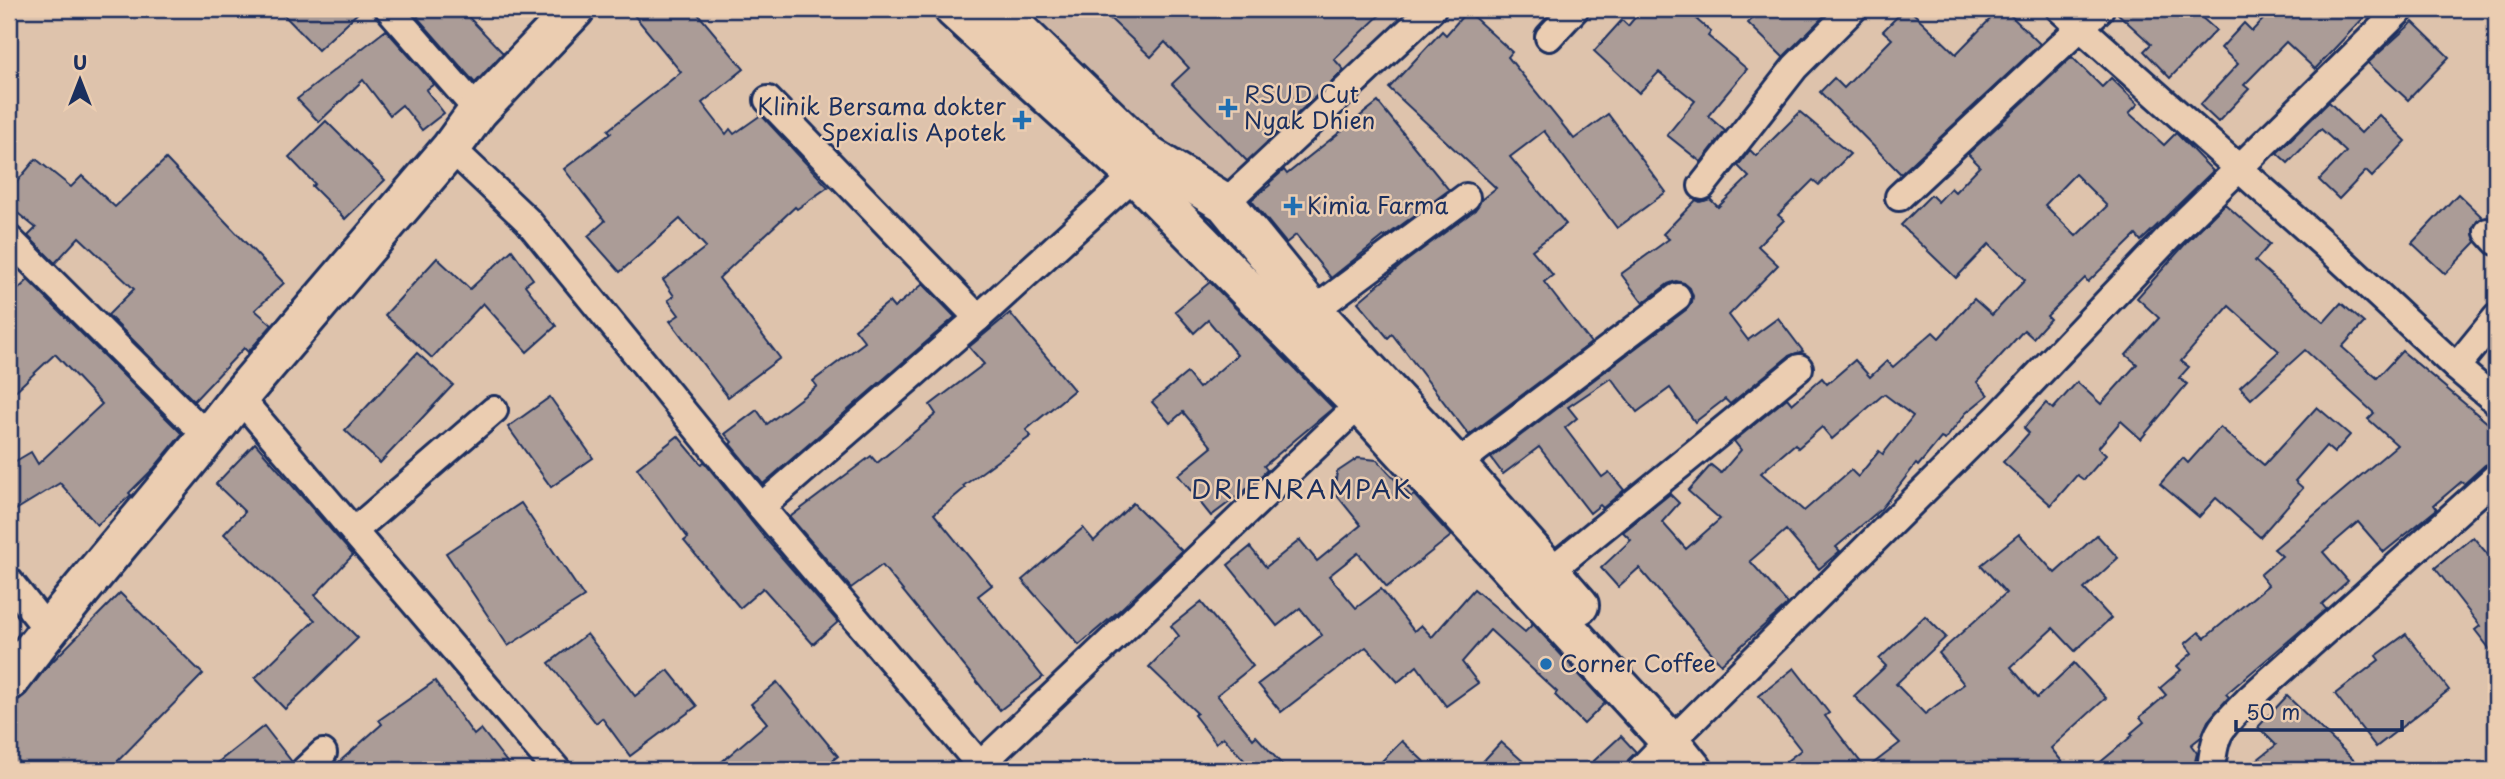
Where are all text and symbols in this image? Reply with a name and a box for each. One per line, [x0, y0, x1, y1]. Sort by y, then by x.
north arrow [46, 46, 116, 116]
text: U [73, 48, 87, 76]
place label: RSUD Cut Nyak Dhien [1244, 76, 1375, 137]
place label: Klinik Bersama dokter Spexialis Apotek [757, 88, 1006, 149]
marker: RSUD Cut Nyak Dhien [1218, 98, 1238, 118]
marker: Klinik Bersama dokter Spexialis Apotek [1012, 110, 1032, 130]
place label: Kimia Farma [1307, 187, 1448, 222]
marker: Kimia Farma [1285, 198, 1301, 214]
district label: DRIENRAMPAK [1191, 469, 1413, 508]
place label: Corner Coffee [1560, 645, 1716, 680]
marker: Corner Coffee [1538, 656, 1554, 672]
scale bar [2236, 688, 2402, 732]
text: 50 m [2246, 695, 2300, 727]

